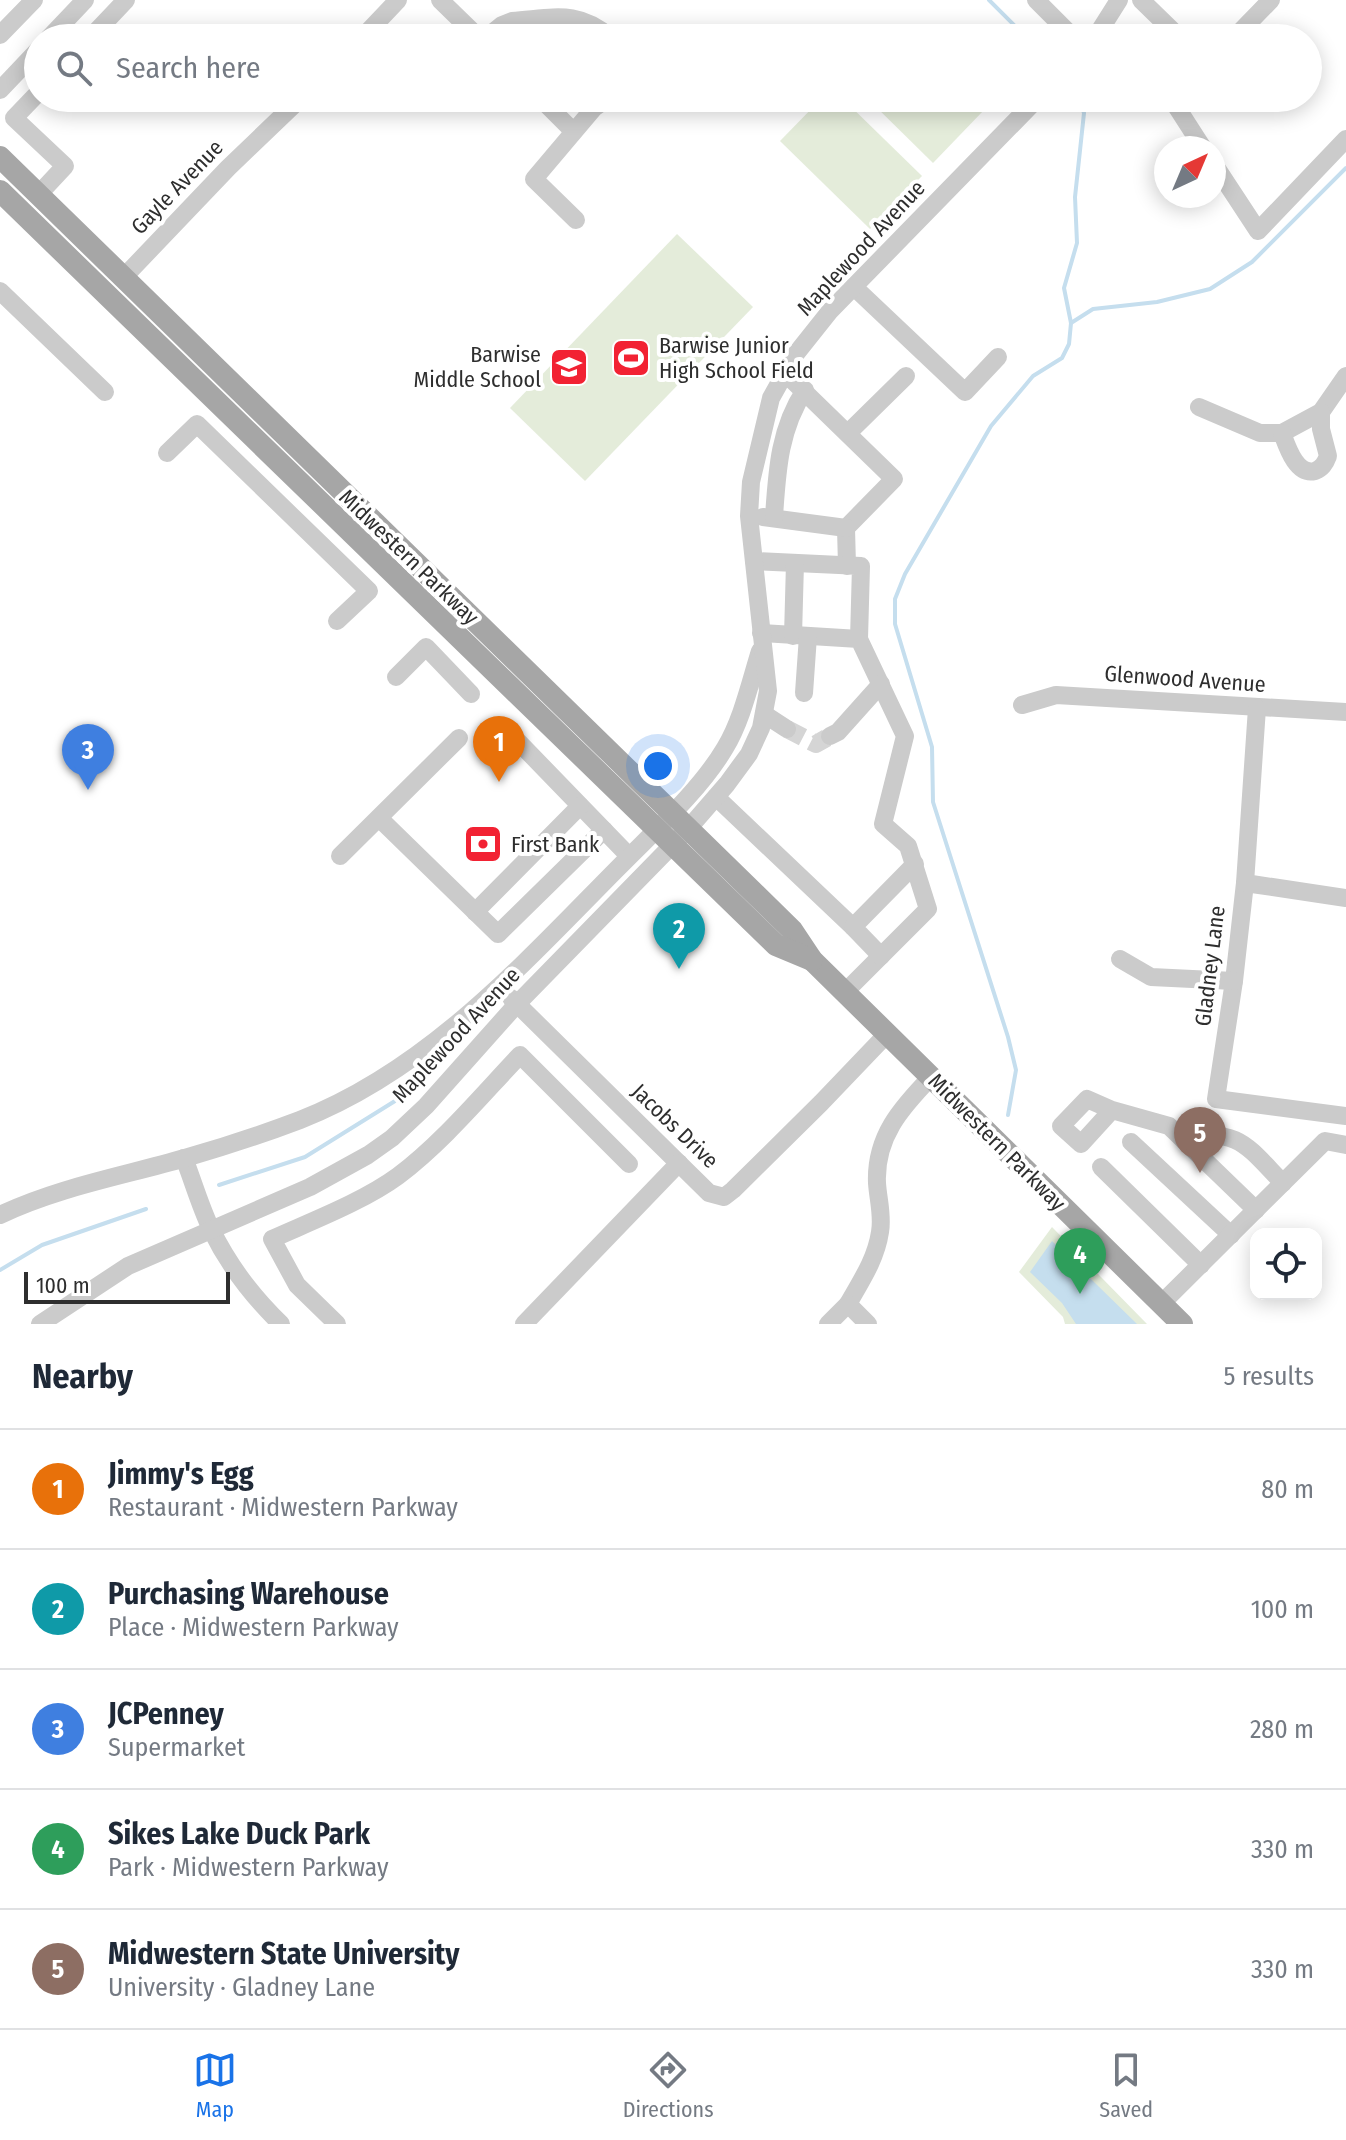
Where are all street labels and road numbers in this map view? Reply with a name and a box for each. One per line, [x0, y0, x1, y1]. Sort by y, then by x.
street label: Gayle Avenue [125, 134, 229, 240]
street label: Maplewood Avenue [791, 175, 931, 321]
street label: Midwestern Parkway [334, 484, 484, 630]
street label: Glenwood Avenue [1104, 660, 1266, 698]
street label: Gladney Lane [1189, 904, 1231, 1028]
street label: Maplewood Avenue [386, 962, 526, 1108]
street label: Midwestern Parkway [923, 1068, 1071, 1216]
street label: Jacobs Drive [626, 1078, 724, 1174]

